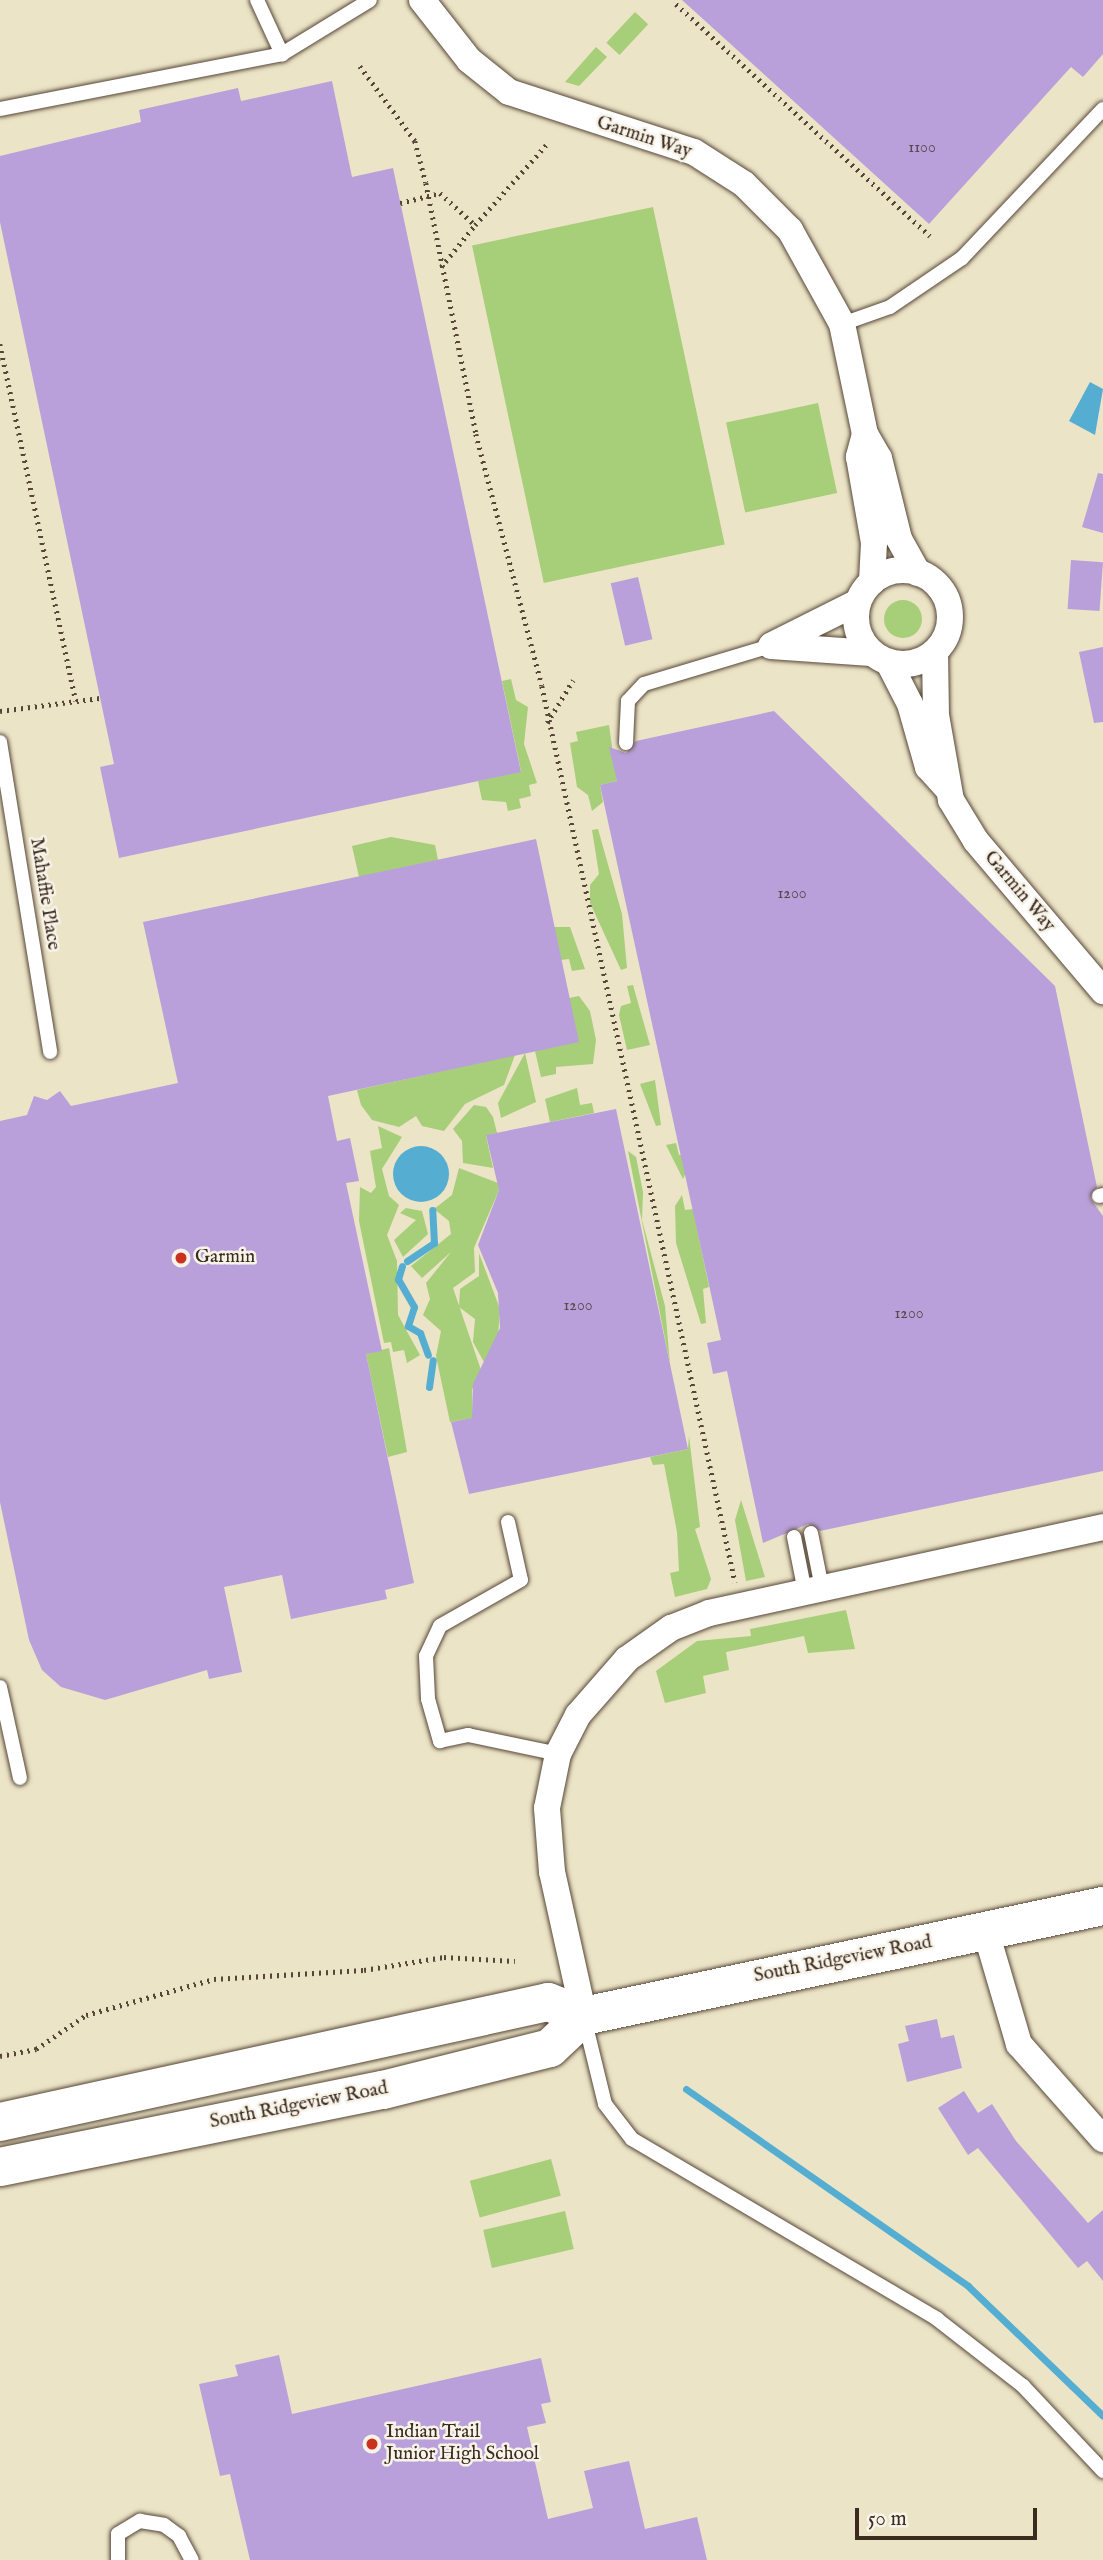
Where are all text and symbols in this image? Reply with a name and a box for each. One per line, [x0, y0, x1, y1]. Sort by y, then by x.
street label: Garmin Way [594, 112, 694, 164]
house number: 1100 [908, 138, 936, 158]
street label: Mahaffie Place [24, 836, 64, 952]
street label: Garmin Way [979, 847, 1059, 937]
house number: 1200 [777, 884, 807, 904]
place label: Garmin [195, 1247, 255, 1269]
marker: Garmin [173, 1250, 189, 1266]
house number: 1200 [563, 1296, 593, 1316]
house number: 1200 [894, 1304, 924, 1324]
street label: South Ridgeview Road [752, 1932, 934, 1988]
street label: South Ridgeview Road [208, 2078, 390, 2134]
place label: Indian Trail Junior High School [386, 2422, 539, 2466]
marker: Indian Trail Junior High School [364, 2436, 380, 2452]
scale bar [858, 2494, 1040, 2538]
text: 50 m [868, 2506, 907, 2533]

